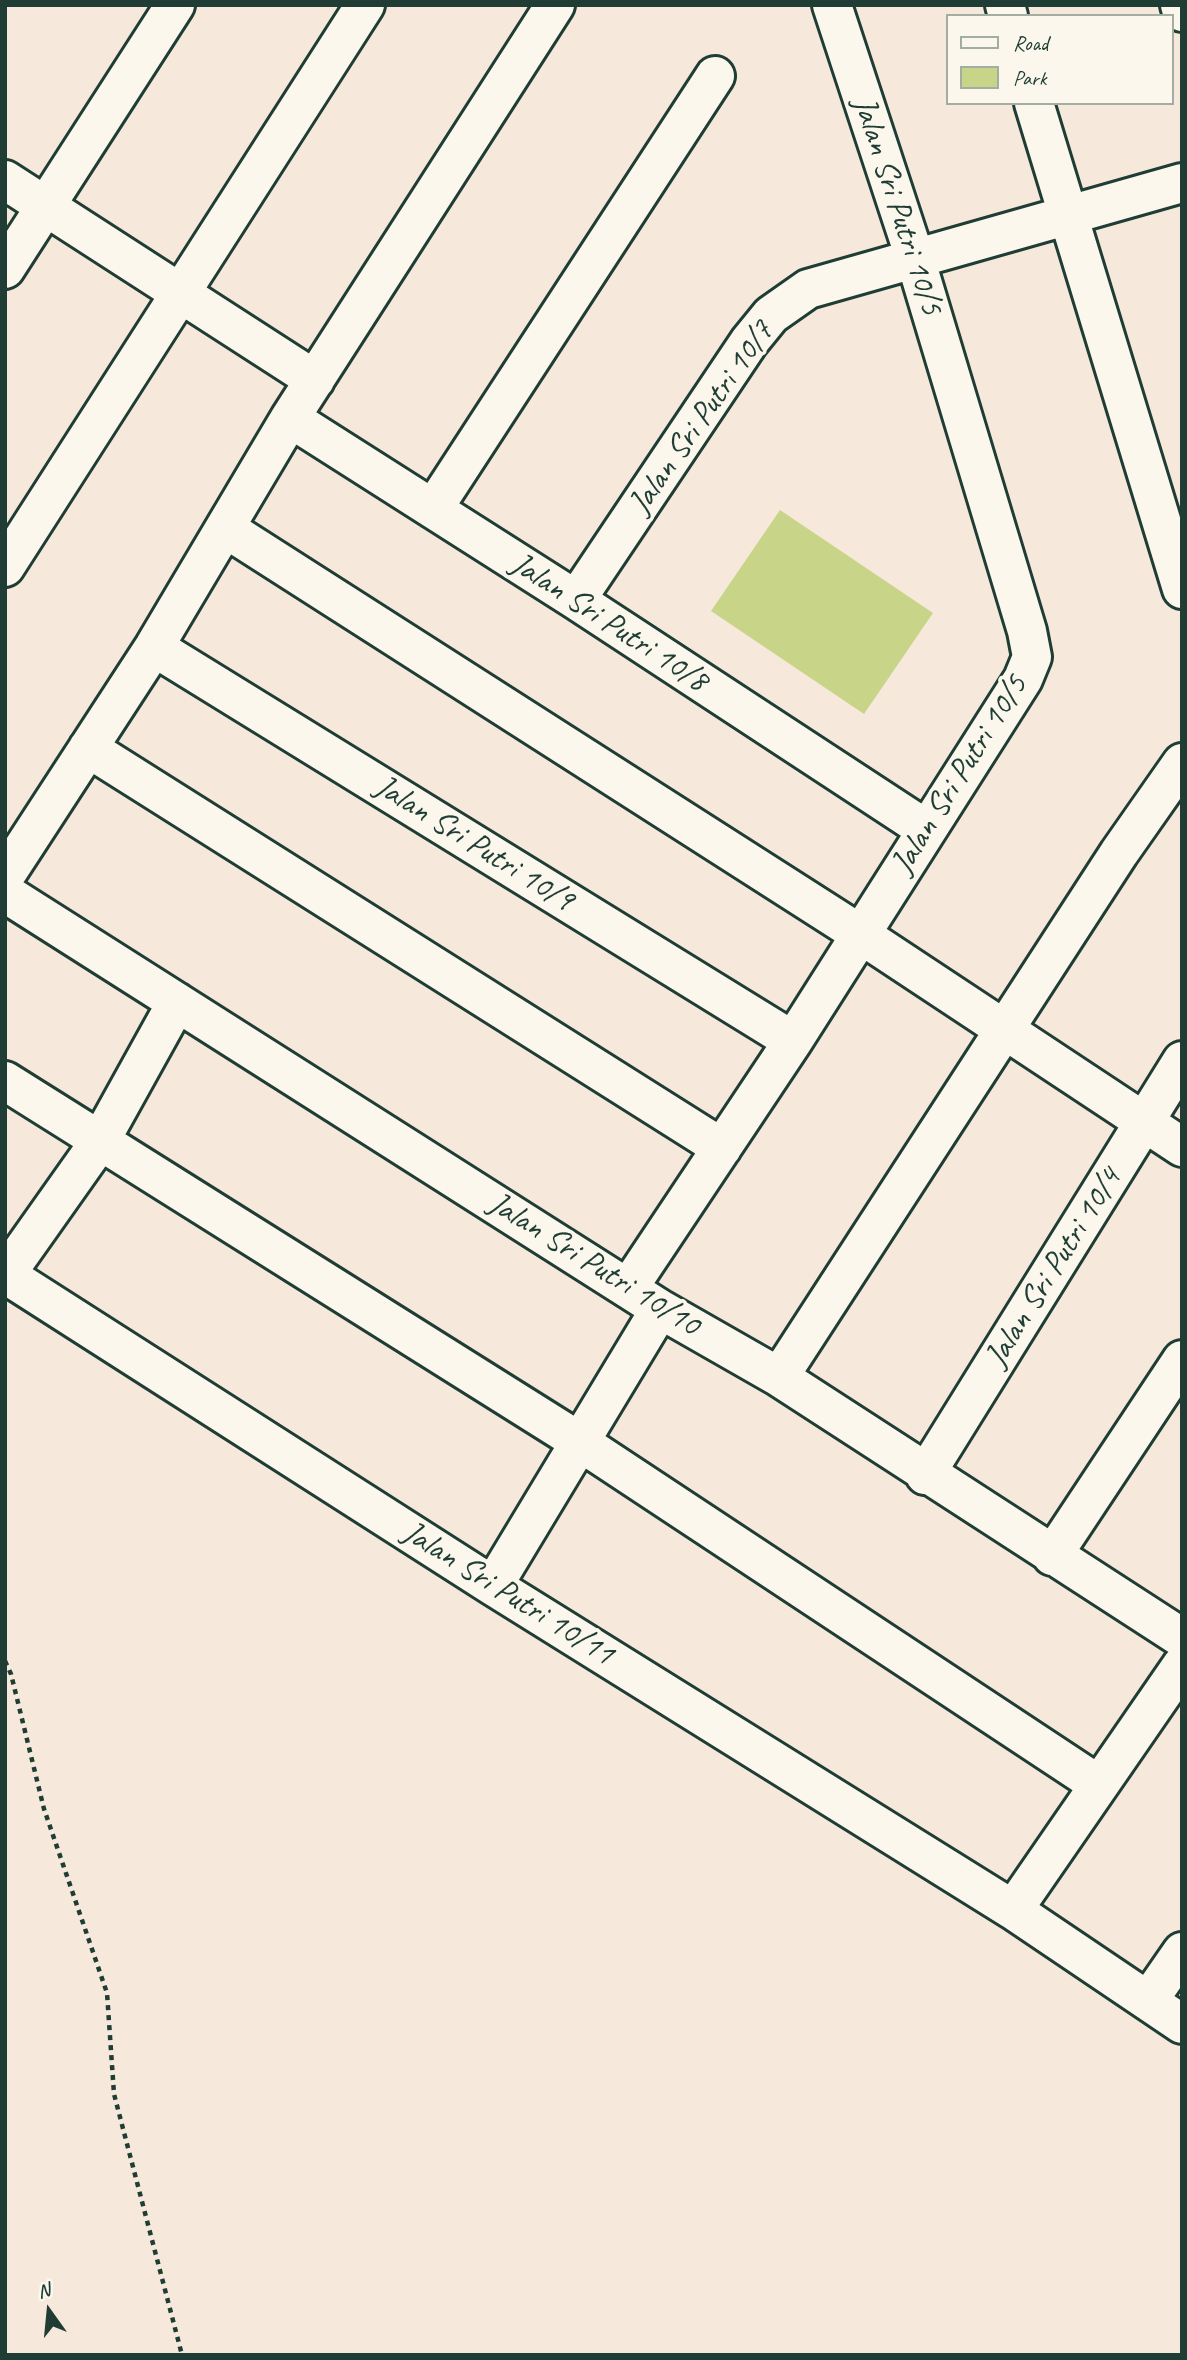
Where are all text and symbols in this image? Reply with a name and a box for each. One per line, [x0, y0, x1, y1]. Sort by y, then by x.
legend [946, 14, 1173, 105]
text: Road [1013, 30, 1048, 56]
text: Park [1013, 65, 1046, 91]
street label: Jalan Sri Putri 10/5 [843, 92, 951, 320]
street label: Jalan Sri Putri 10/7 [621, 314, 783, 522]
street label: Jalan Sri Putri 10/8 [503, 545, 715, 701]
street label: Jalan Sri Putri 10/5 [883, 668, 1037, 882]
street label: Jalan Sri Putri 10/9 [367, 767, 581, 921]
street label: Jalan Sri Putri 10/4 [977, 1161, 1131, 1375]
street label: Jalan Sri Putri 10/10 [481, 1184, 707, 1346]
street label: Jalan Sri Putri 10/11 [395, 1513, 621, 1675]
north arrow [14, 2276, 84, 2346]
text: N [35, 2278, 52, 2304]

